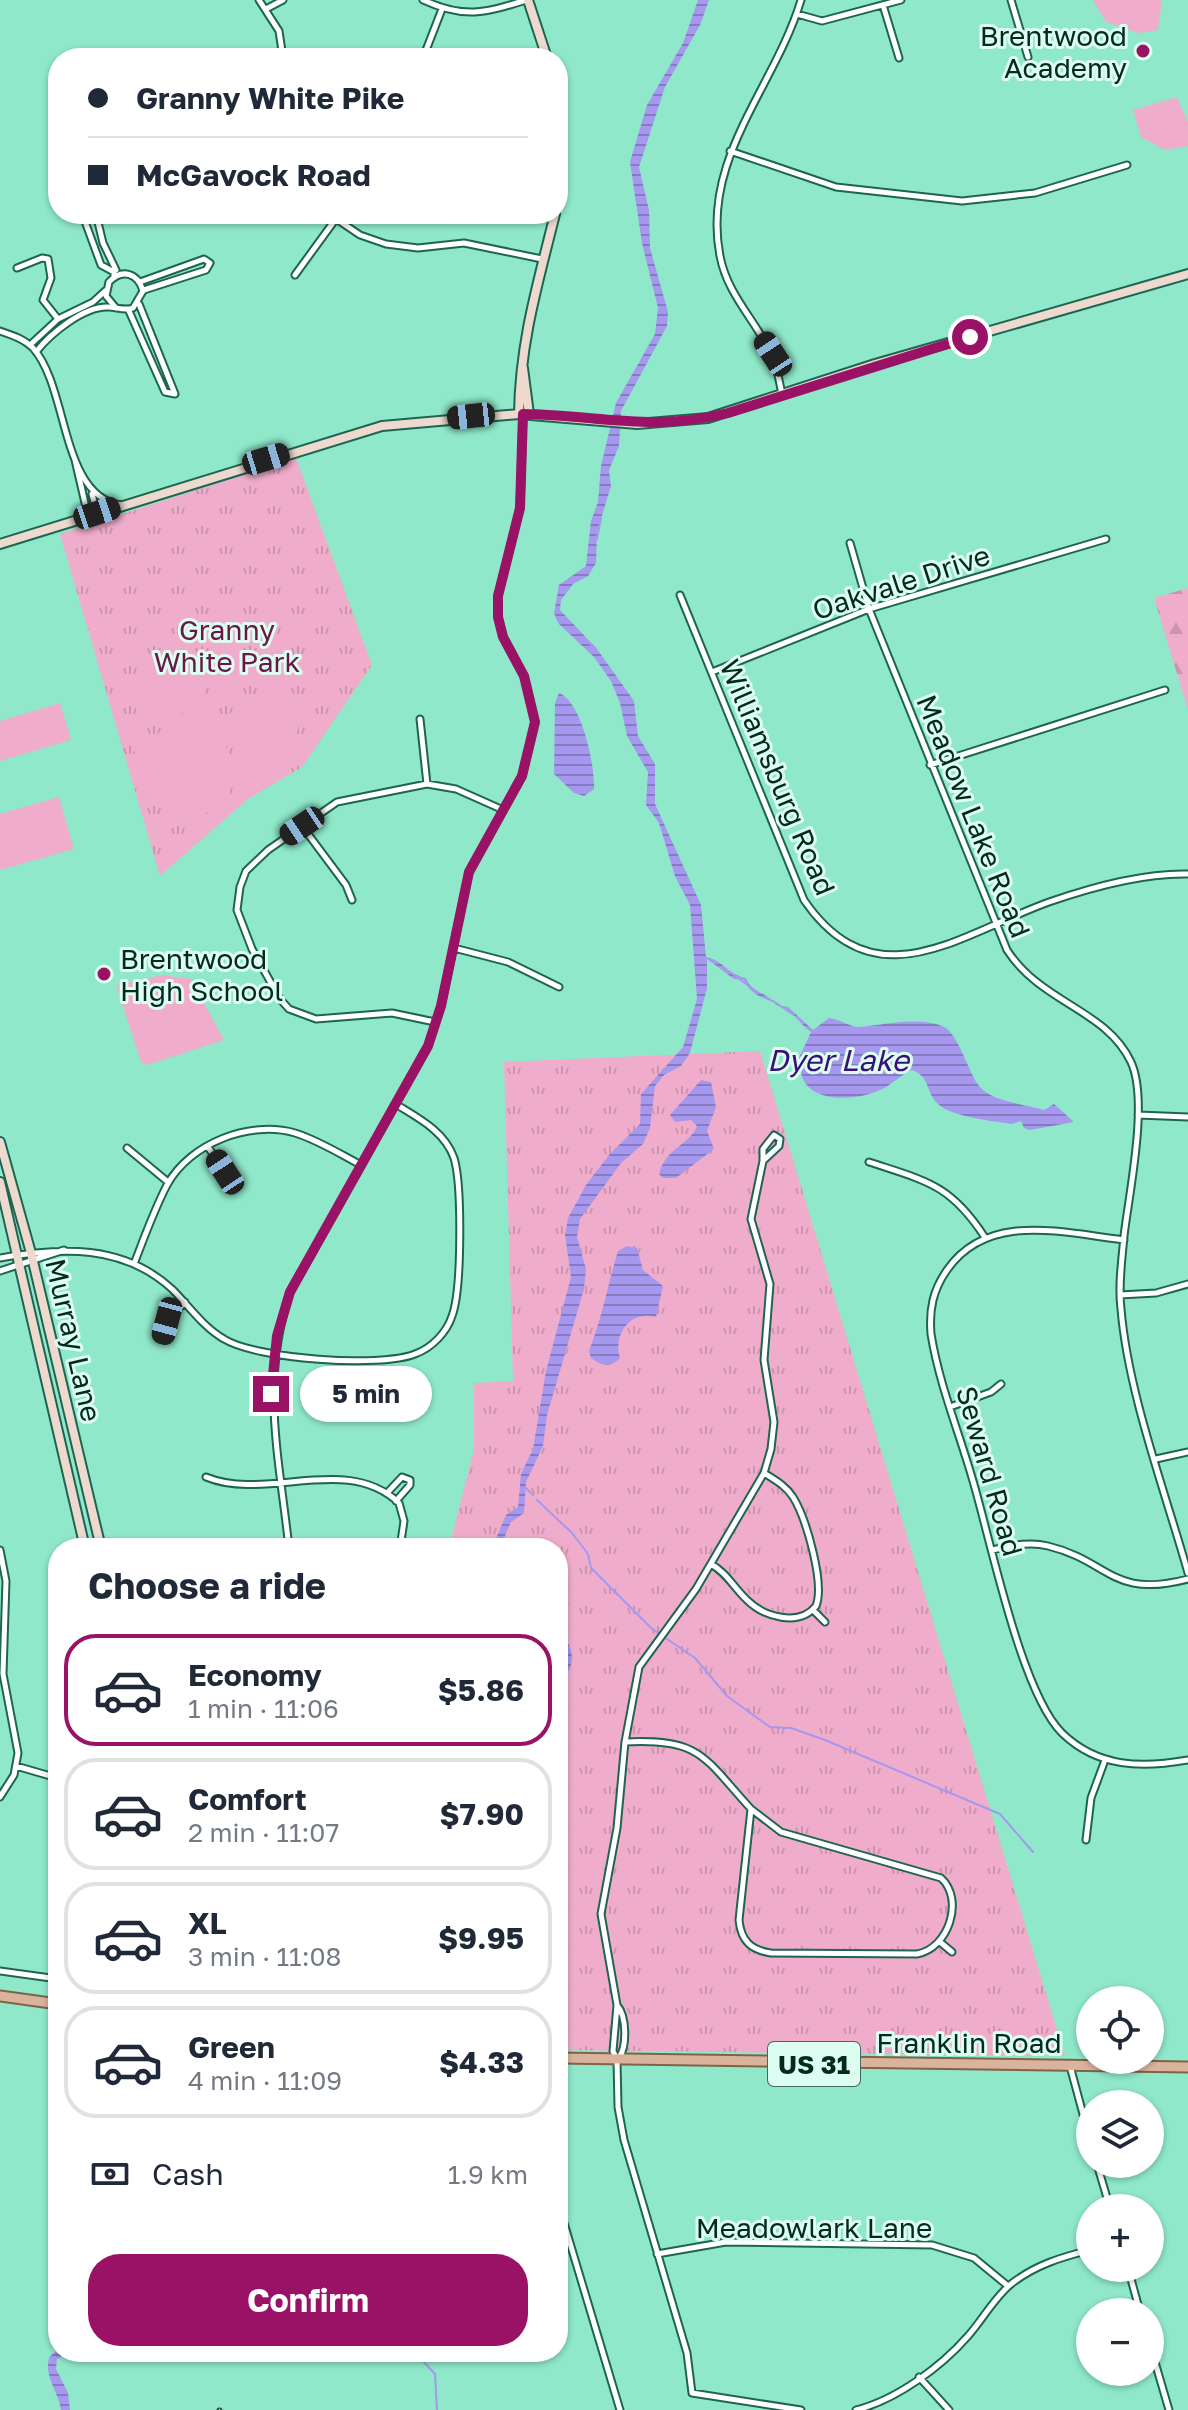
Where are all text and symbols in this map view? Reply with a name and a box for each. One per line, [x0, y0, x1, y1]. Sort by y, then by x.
place label: Brentwood Academy [980, 19, 1127, 84]
marker: Brentwood Academy [1134, 42, 1152, 60]
text: Granny White Pike [136, 80, 404, 116]
text: McGavock Road [136, 157, 371, 193]
route start [952, 319, 988, 355]
car [750, 327, 796, 381]
car [446, 402, 496, 430]
car [240, 441, 292, 477]
car [70, 494, 124, 532]
street label: Oakvale Drive [808, 538, 994, 626]
park label: Granny White Park [154, 613, 301, 678]
street label: Williamsburg Road [713, 654, 843, 900]
street label: Meadow Lake Road [910, 690, 1038, 942]
car [275, 803, 329, 849]
place label: Brentwood High School [120, 942, 283, 1007]
marker: Brentwood High School [95, 965, 113, 983]
water label: Dyer Lake [767, 1042, 912, 1078]
car [202, 1145, 248, 1199]
street label: Murray Lane [39, 1255, 109, 1425]
car [149, 1295, 185, 1347]
callout: 5 min [299, 1366, 431, 1422]
route end [253, 1376, 289, 1412]
text: 5 min [332, 1378, 400, 1409]
street label: Seward Road [950, 1382, 1030, 1560]
text: Choose a ride [88, 1564, 326, 1607]
icon: car [92, 1654, 164, 1726]
text: Economy [188, 1657, 322, 1693]
text: $5.86 [438, 1672, 524, 1708]
text: 1 min · 11:06 [188, 1693, 339, 1724]
icon: car [92, 1778, 164, 1850]
text: Comfort [188, 1781, 307, 1817]
text: $7.90 [439, 1796, 524, 1832]
text: 2 min · 11:07 [188, 1817, 339, 1848]
icon: car [92, 1902, 164, 1974]
text: XL [188, 1905, 227, 1941]
text: $9.95 [438, 1920, 524, 1956]
text: 3 min · 11:08 [188, 1941, 341, 1972]
map controls [1076, 1986, 1164, 2386]
button: locate [1076, 1986, 1164, 2074]
icon: car [92, 2026, 164, 2098]
street label: Franklin Road [876, 2026, 1062, 2059]
text: Green [188, 2029, 275, 2065]
road number: US 31 [768, 2042, 860, 2086]
text: $4.33 [439, 2044, 524, 2080]
text: 4 min · 11:09 [188, 2065, 342, 2096]
button: layers [1076, 2090, 1164, 2178]
icon: cash [88, 2152, 132, 2196]
text: Cash [152, 2156, 224, 2192]
text: 1.9 km [448, 2159, 528, 2190]
button: + [1076, 2194, 1164, 2282]
street label: Meadowlark Lane [696, 2211, 932, 2244]
button: Confirm [88, 2254, 528, 2346]
button: − [1076, 2298, 1164, 2386]

